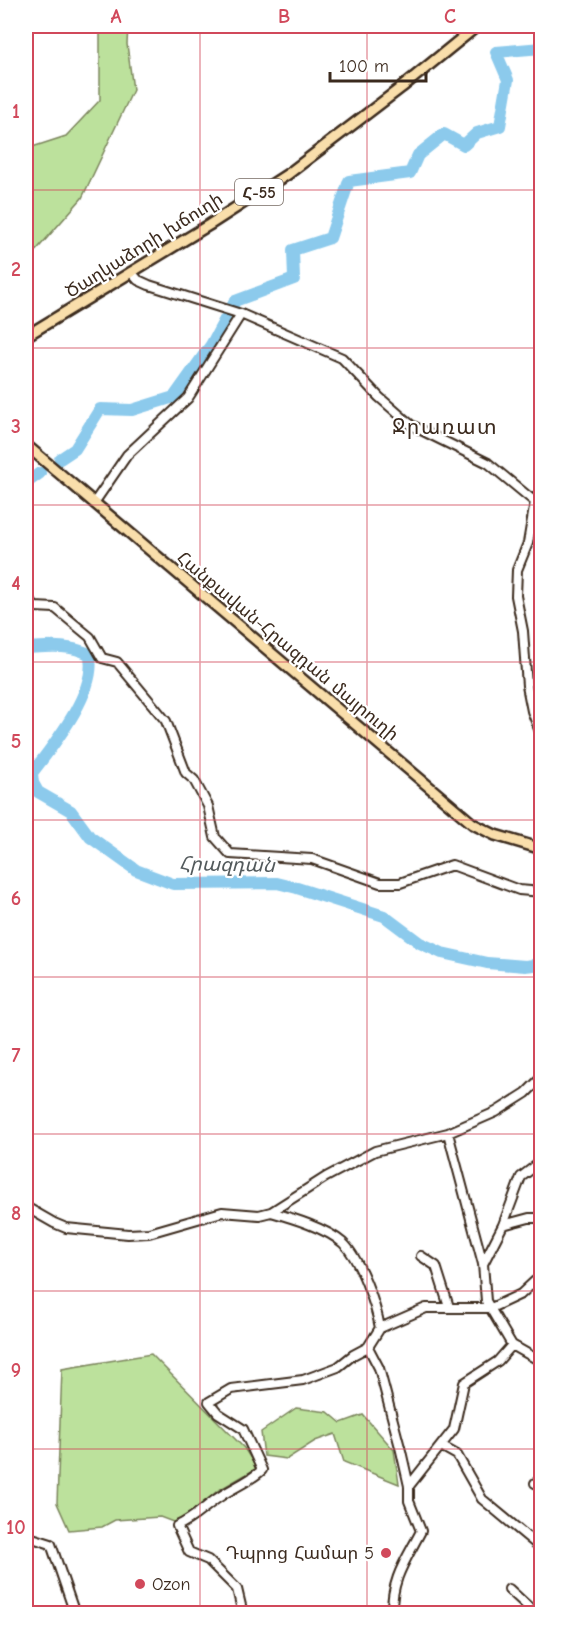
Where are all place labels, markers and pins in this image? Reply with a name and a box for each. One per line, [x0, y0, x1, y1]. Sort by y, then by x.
place label: Դպրոց Համար 5 [226, 1543, 374, 1564]
marker: Դպրոց Համար 5 [379, 1546, 393, 1560]
place label: Ozon [152, 1574, 190, 1595]
marker: Ozon [133, 1577, 147, 1591]

